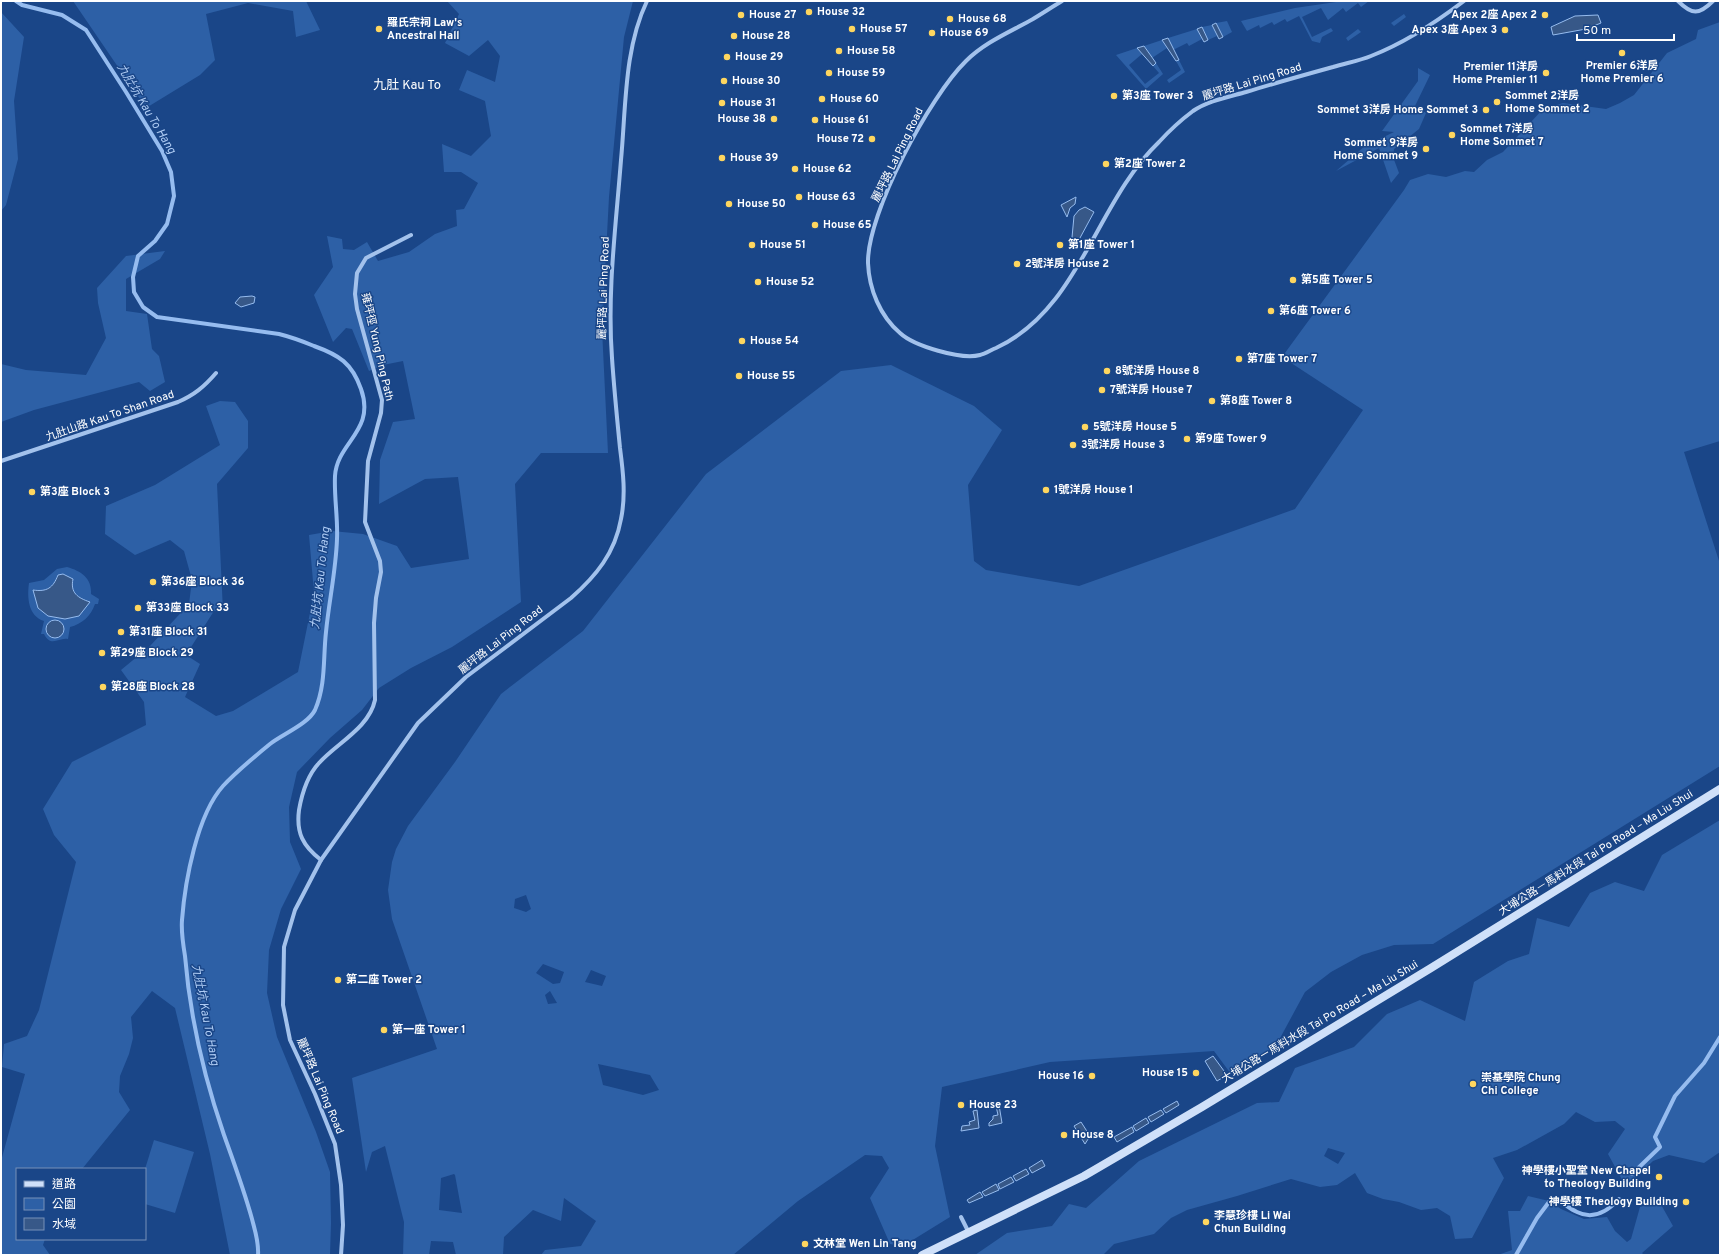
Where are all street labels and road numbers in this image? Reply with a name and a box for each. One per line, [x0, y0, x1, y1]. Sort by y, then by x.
street label: 麗坪路 Lai Ping Road [1201, 60, 1303, 104]
street label: 麗坪路 Lai Ping Road [869, 106, 927, 204]
street label: 麗坪路 Lai Ping Road [595, 236, 613, 340]
street label: 雍坪徑 Yung Ping Path [358, 292, 396, 402]
street label: 九肚山路 Kau To Shan Road [44, 387, 176, 445]
street label: 麗坪路 Lai Ping Road [456, 603, 546, 677]
street label: 大埔公路－馬料水段 Tai Po Road – Ma Liu Shui [1496, 787, 1696, 919]
street label: 大埔公路－馬料水段 Tai Po Road – Ma Liu Shui [1219, 958, 1421, 1086]
street label: 麗坪路 Lai Ping Road [293, 1036, 347, 1136]

